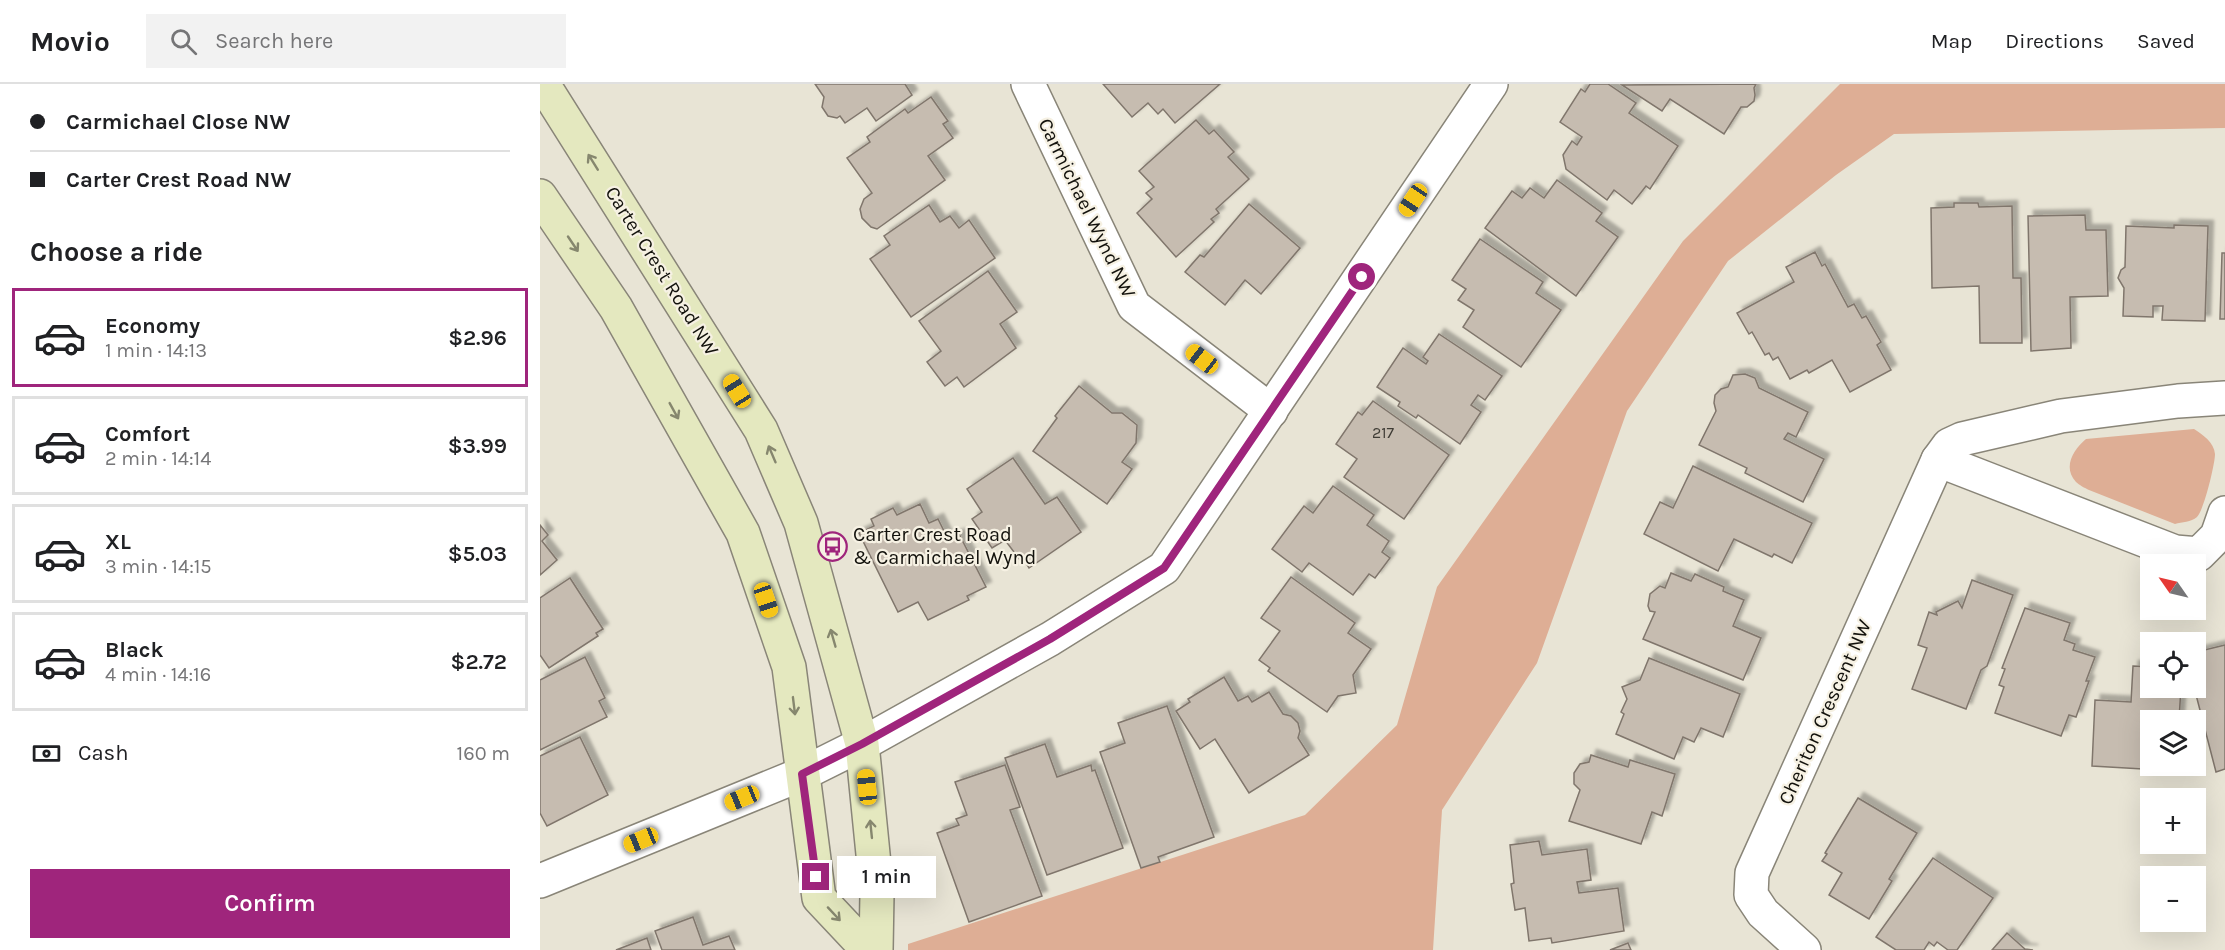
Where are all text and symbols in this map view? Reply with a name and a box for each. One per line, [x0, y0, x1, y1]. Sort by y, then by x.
search box [146, 14, 566, 68]
text: Movio [30, 25, 110, 58]
icon: search [167, 25, 200, 58]
text: Search here [215, 28, 333, 54]
text: Map [1931, 29, 1972, 53]
text: Directions [2005, 29, 2104, 53]
text: Saved [2137, 29, 2195, 53]
text: Carmichael Close NW [66, 109, 290, 135]
street label: Carmichael Wynd NW [1034, 115, 1140, 301]
one-way arrow [587, 154, 599, 171]
text: Carter Crest Road NW [66, 167, 291, 193]
car [1395, 180, 1431, 220]
street label: Carter Crest Road NW [601, 182, 724, 360]
one-way arrow [567, 235, 579, 252]
text: Choose a ride [30, 236, 203, 268]
route start [1348, 263, 1375, 290]
icon: car [33, 311, 87, 365]
text: Economy [105, 313, 200, 339]
text: $2.96 [448, 325, 507, 351]
text: 1 min · 14:13 [105, 339, 207, 362]
car [1182, 341, 1222, 377]
car [720, 371, 754, 411]
one-way arrow [669, 401, 680, 419]
icon: car [33, 419, 87, 473]
text: Comfort [105, 421, 190, 447]
house number: 217 [1372, 423, 1395, 442]
text: $3.99 [448, 433, 507, 459]
one-way arrow [765, 445, 777, 463]
text: 2 min · 14:14 [105, 447, 211, 470]
place label: Carter Crest Road & Carmichael Wynd [853, 523, 1036, 569]
icon: car [33, 527, 87, 581]
text: XL [105, 529, 131, 555]
bus stop icon: Carter Crest Road & Carmichael Wynd [816, 530, 848, 562]
text: $5.03 [448, 541, 507, 567]
north arrow [2140, 554, 2206, 620]
map controls [2140, 554, 2206, 932]
text: 3 min · 14:15 [105, 555, 212, 578]
car [752, 580, 780, 620]
street label: Cheriton Crescent NW [1774, 616, 1876, 808]
one-way arrow [827, 629, 838, 648]
button: locate [2140, 632, 2206, 698]
icon: car [33, 635, 87, 689]
text: Black [105, 637, 164, 663]
text: $2.72 [451, 649, 507, 675]
text: 4 min · 14:16 [105, 663, 211, 686]
one-way arrow [788, 695, 799, 715]
button: layers [2140, 710, 2206, 776]
icon: cash [30, 737, 63, 770]
text: Cash [78, 740, 128, 766]
text: 160 m [457, 742, 510, 765]
car [856, 768, 878, 806]
car [722, 783, 762, 813]
button: + [2140, 788, 2206, 854]
one-way arrow [865, 819, 876, 839]
car [621, 825, 661, 855]
callout: 1 min [837, 856, 936, 898]
route end [802, 863, 829, 890]
text: 1 min [862, 865, 911, 888]
button: − [2140, 866, 2206, 932]
button: Confirm [30, 869, 510, 938]
one-way arrow [827, 906, 841, 921]

